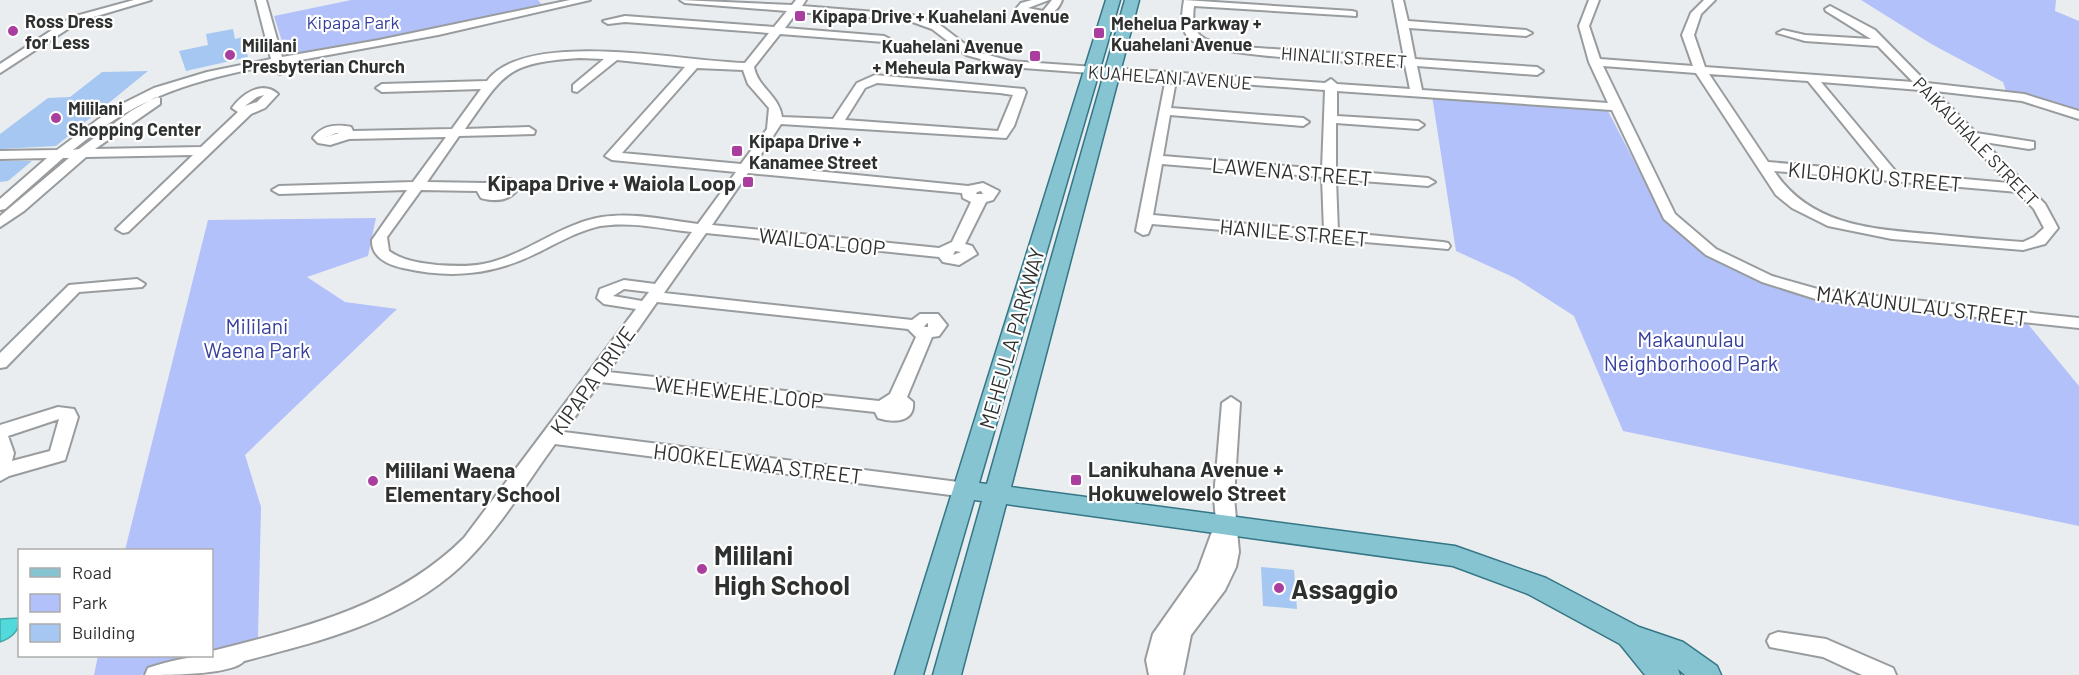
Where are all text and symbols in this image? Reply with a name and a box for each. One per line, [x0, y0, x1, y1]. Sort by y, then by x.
place label: Kipapa Drive + Kuahelani Avenue [812, 5, 1070, 27]
marker: Kipapa Drive + Kuahelani Avenue [793, 9, 807, 23]
place label: Ross Dress for Less [25, 10, 113, 53]
park label: Kipapa Park [307, 11, 399, 33]
place label: Mehelua Parkway + Kuahelani Avenue [1111, 12, 1262, 55]
marker: Ross Dress for Less [6, 24, 20, 38]
marker: Mehelua Parkway + Kuahelani Avenue [1092, 26, 1106, 40]
place label: Mililani Presbyterian Church [242, 34, 405, 77]
place label: Kuahelani Avenue + Meheula Parkway [872, 35, 1023, 78]
street label: HINALII STREET [1280, 42, 1408, 72]
marker: Mililani Presbyterian Church [223, 48, 237, 62]
marker: Kuahelani Avenue + Meheula Parkway [1028, 49, 1042, 63]
street label: KUAHELANI AVENUE [1087, 60, 1253, 94]
street label: PAIKAUHALE STREET [1909, 72, 2043, 210]
place label: Mililani Shopping Center [68, 97, 201, 140]
marker: Mililani Shopping Center [49, 111, 63, 125]
place label: Kipapa Drive + Kanamee Street [749, 130, 878, 173]
marker: Kipapa Drive + Kanamee Street [730, 144, 744, 158]
street label: LAWENA STREET [1211, 152, 1373, 190]
street label: KILOHOKU STREET [1787, 156, 1963, 196]
place label: Kipapa Drive + Waiola Loop [488, 170, 736, 195]
marker: Kipapa Drive + Waiola Loop [741, 175, 755, 189]
street label: HANILE STREET [1219, 213, 1369, 251]
street label: WAILOA LOOP [758, 222, 886, 260]
street label: MEHEULA PARKWAY [973, 244, 1049, 432]
street label: MAKAUNULAU STREET [1815, 280, 2029, 330]
park label: Mililani Waena Park [204, 313, 310, 362]
street label: KIPAPA DRIVE [544, 321, 640, 439]
park label: Makaunulau Neighborhood Park [1604, 326, 1778, 375]
street label: WEHEWEHE LOOP [653, 371, 825, 413]
street label: HOOKELEWAA STREET [652, 438, 864, 488]
place label: Lanikuhana Avenue + Hokuwelowelo Street [1088, 456, 1286, 505]
place label: Mililani Waena Elementary School [385, 457, 560, 506]
marker: Lanikuhana Avenue + Hokuwelowelo Street [1069, 473, 1083, 487]
marker: Mililani Waena Elementary School [366, 474, 380, 488]
place label: Mililani High School [714, 539, 850, 600]
legend [18, 549, 213, 657]
text: Road [72, 561, 112, 583]
marker: Mililani High School [695, 562, 709, 576]
place label: Assaggio [1291, 573, 1398, 604]
marker: Assaggio [1272, 581, 1286, 595]
text: Park [72, 591, 107, 613]
text: Building [72, 621, 135, 643]

